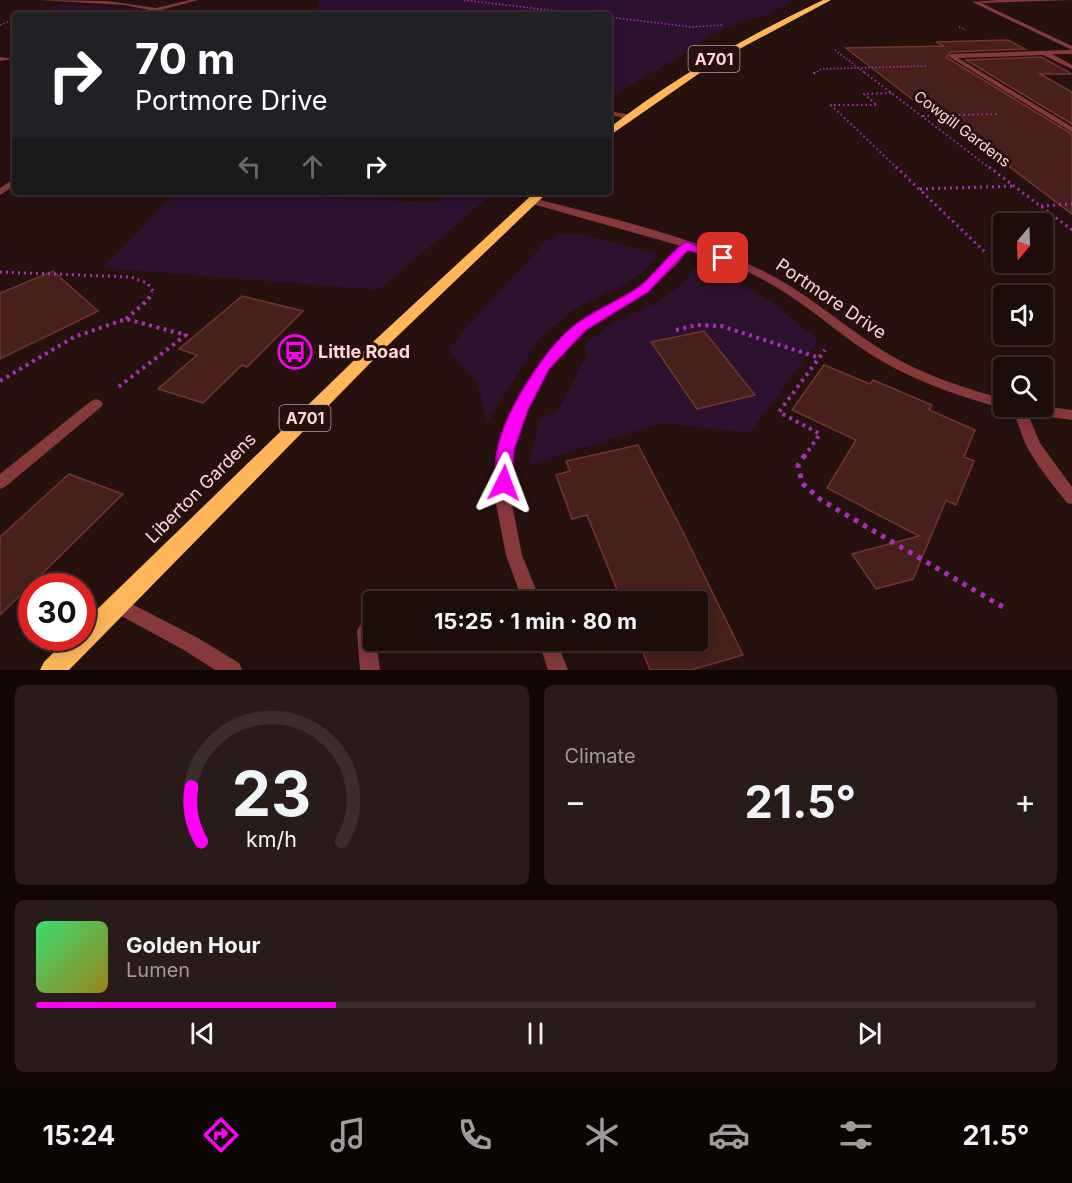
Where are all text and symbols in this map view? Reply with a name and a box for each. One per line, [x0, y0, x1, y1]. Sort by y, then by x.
text: 70 m [135, 33, 235, 84]
icon: right [36, 36, 114, 114]
road number: A701 [688, 46, 740, 72]
text: Portmore Drive [135, 84, 328, 117]
street label: Cowgill Gardens [910, 86, 1014, 171]
icon: left [233, 150, 266, 183]
icon: ahead [296, 150, 329, 183]
icon: right [359, 150, 392, 183]
north arrow [993, 213, 1053, 273]
map controls [993, 213, 1053, 417]
pin [697, 232, 748, 283]
icon: arrive [706, 241, 739, 274]
street label: Portmore Drive [772, 254, 890, 343]
button: sound [993, 285, 1053, 345]
bus stop icon: Little Road [277, 334, 313, 370]
place label: Little Road [318, 341, 410, 362]
button: search [993, 357, 1053, 417]
road number: A701 [280, 405, 330, 431]
street label: Liberton Gardens [141, 428, 260, 547]
position arrow [472, 451, 536, 515]
speed limit sign: 30 [18, 573, 96, 651]
text: 15:25 · 1 min · 80 m [434, 608, 637, 634]
text: Climate [565, 744, 636, 768]
text: 23 [232, 756, 312, 831]
text: 21.5° [744, 774, 856, 829]
text: − [565, 781, 586, 821]
text: + [1014, 781, 1036, 821]
text: km/h [246, 826, 297, 852]
text: Golden Hour [126, 932, 260, 958]
text: Lumen [126, 958, 190, 982]
icon: previous [186, 1017, 219, 1050]
icon: pause [519, 1017, 552, 1050]
icon: next [853, 1017, 886, 1050]
icon: directions [200, 1114, 242, 1156]
icon: music [327, 1114, 369, 1156]
icon: phone [454, 1114, 496, 1156]
icon: climate [581, 1114, 623, 1156]
icon: car [708, 1114, 750, 1156]
icon: filters [835, 1114, 877, 1156]
text: 15:24 [43, 1119, 115, 1152]
text: 21.5° [962, 1119, 1029, 1152]

